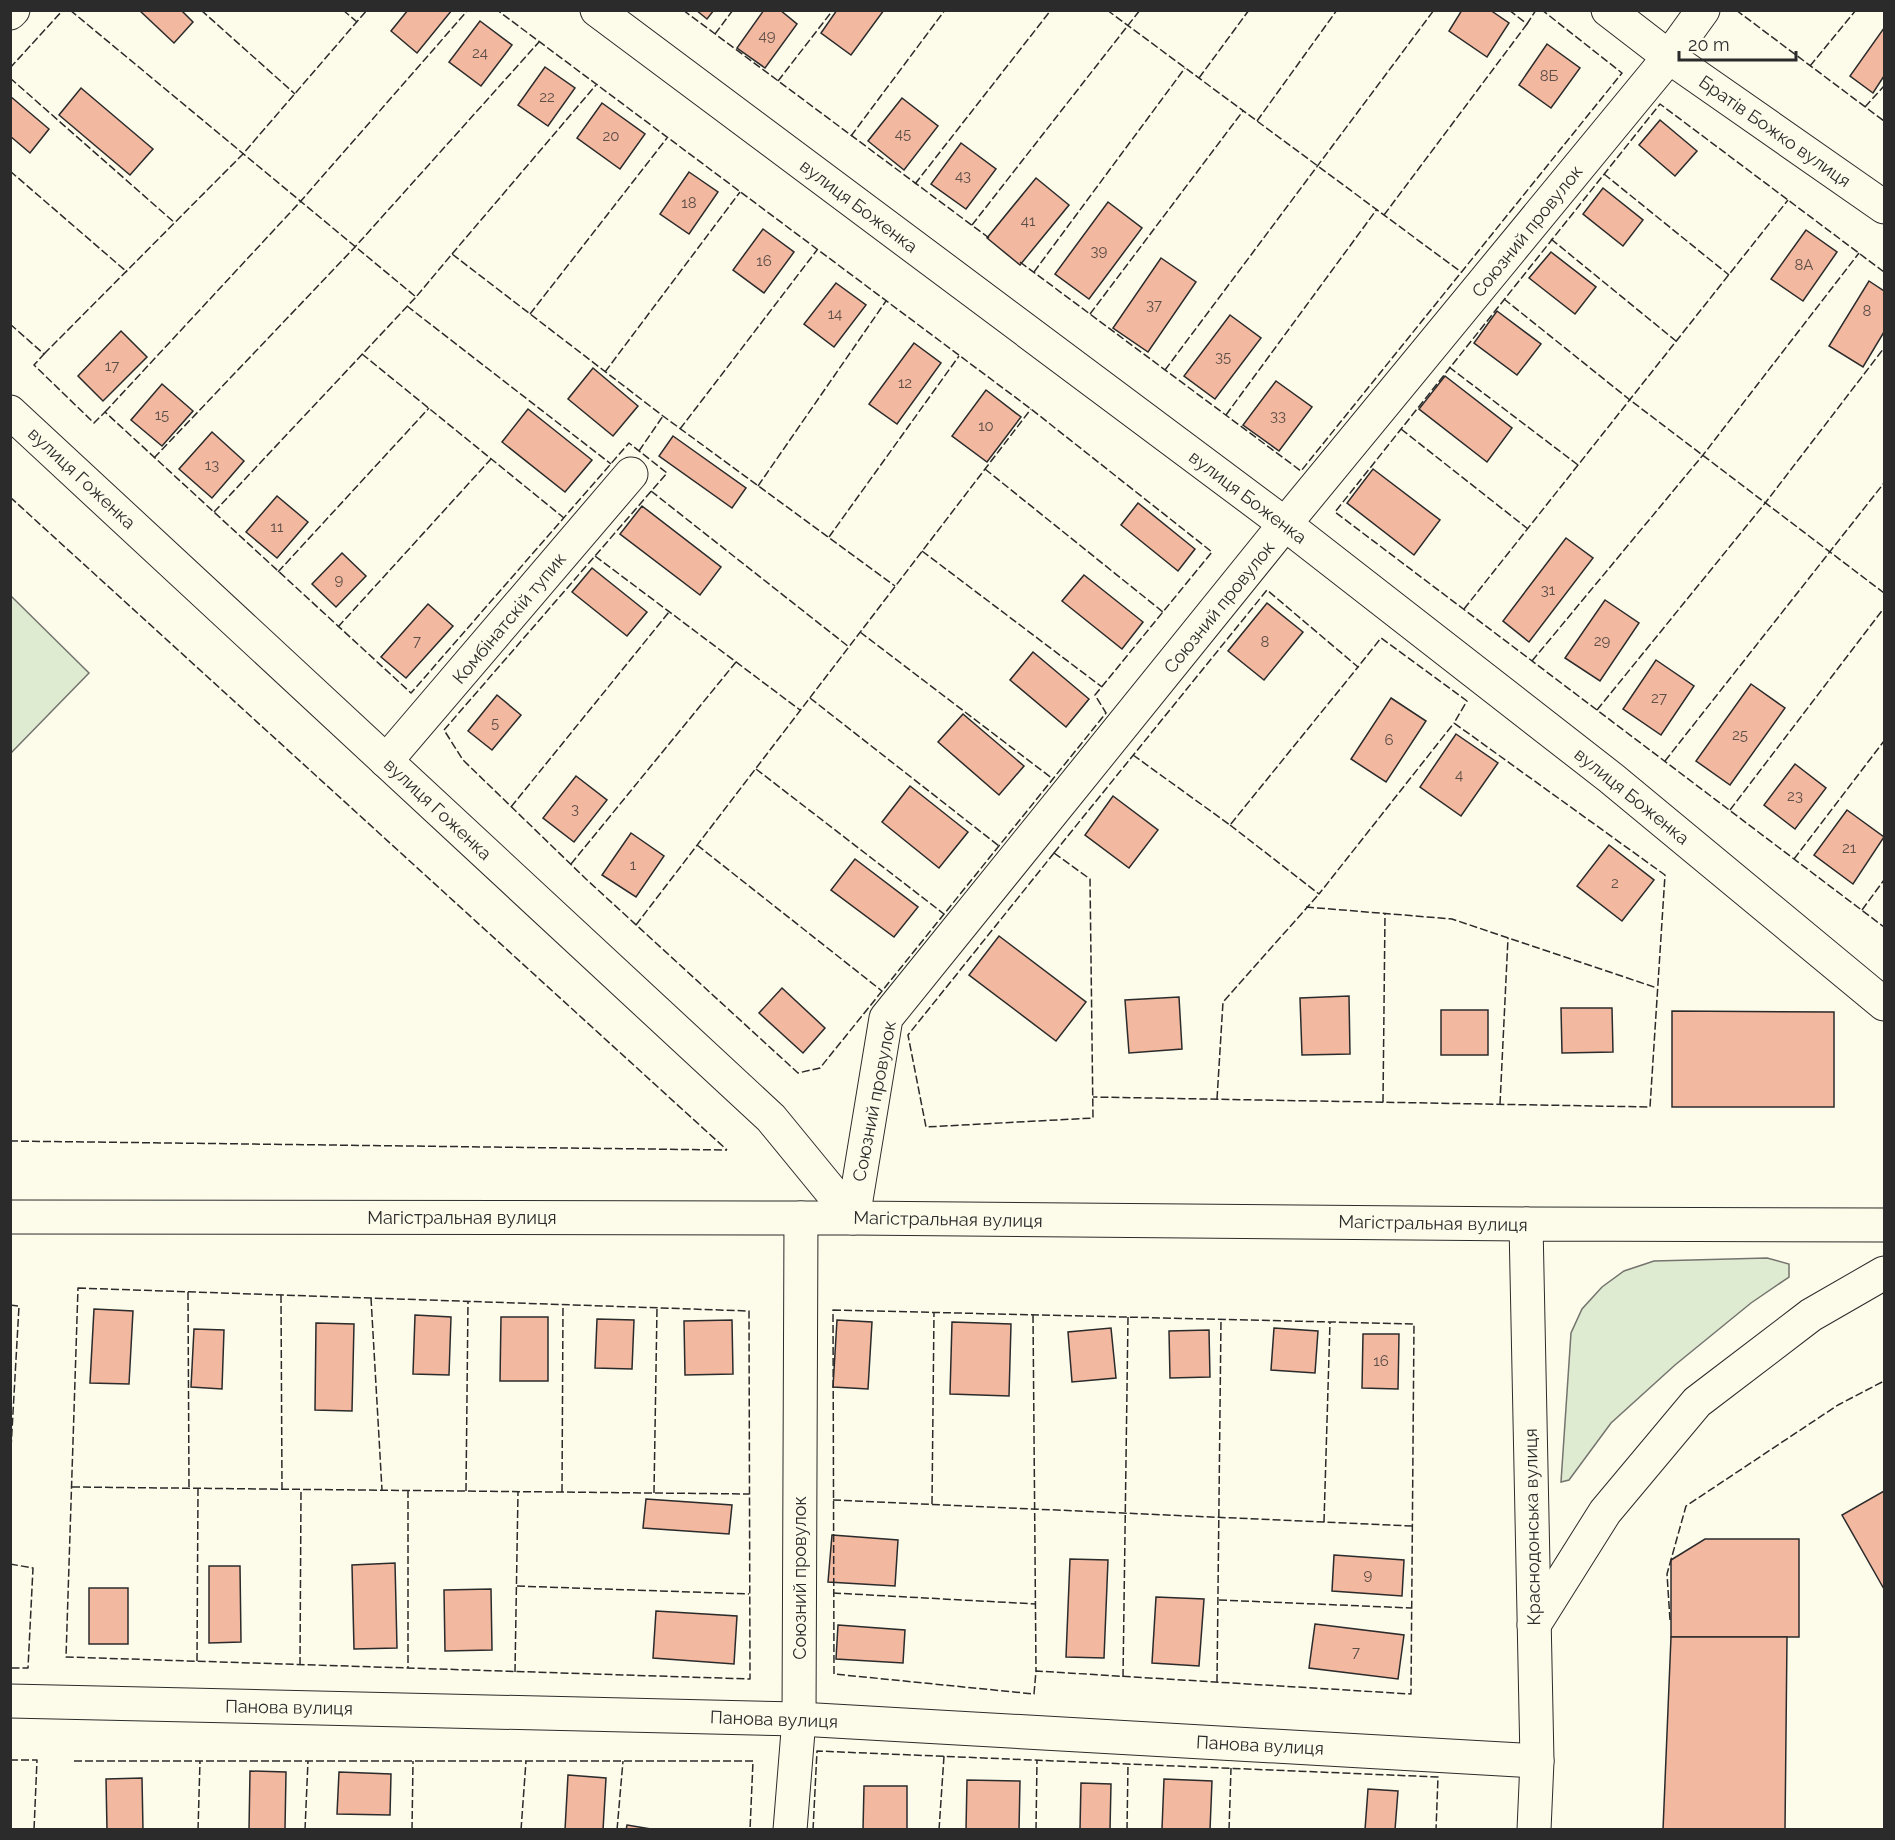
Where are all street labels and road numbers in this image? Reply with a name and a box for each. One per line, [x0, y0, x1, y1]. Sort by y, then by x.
street label: Братів Божко вулиця [1695, 71, 1855, 191]
street label: вулиця Боженка [796, 155, 922, 257]
street label: Союзний провулок [1467, 161, 1587, 301]
street label: вулиця Гоженка [24, 423, 140, 533]
street label: вулиця Боженка [1185, 446, 1311, 548]
street label: Союзний провулок [1159, 537, 1279, 677]
street label: Комбінатскій тупик [448, 548, 570, 688]
street label: вулиця Боженка [1570, 743, 1694, 849]
street label: вулиця Гоженка [380, 754, 496, 864]
street label: Союзний провулок [848, 1019, 900, 1183]
street label: Магістральная вулиця [367, 1207, 557, 1228]
street label: Магістральная вулиця [853, 1207, 1043, 1231]
street label: Магістральная вулиця [1338, 1211, 1528, 1235]
street label: Краснодонська вулиця [1520, 1428, 1544, 1626]
street label: Союзний провулок [789, 1496, 810, 1660]
street label: Панова вулиця [225, 1695, 353, 1719]
street label: Панова вулиця [710, 1706, 838, 1732]
street label: Панова вулиця [1196, 1731, 1324, 1759]

